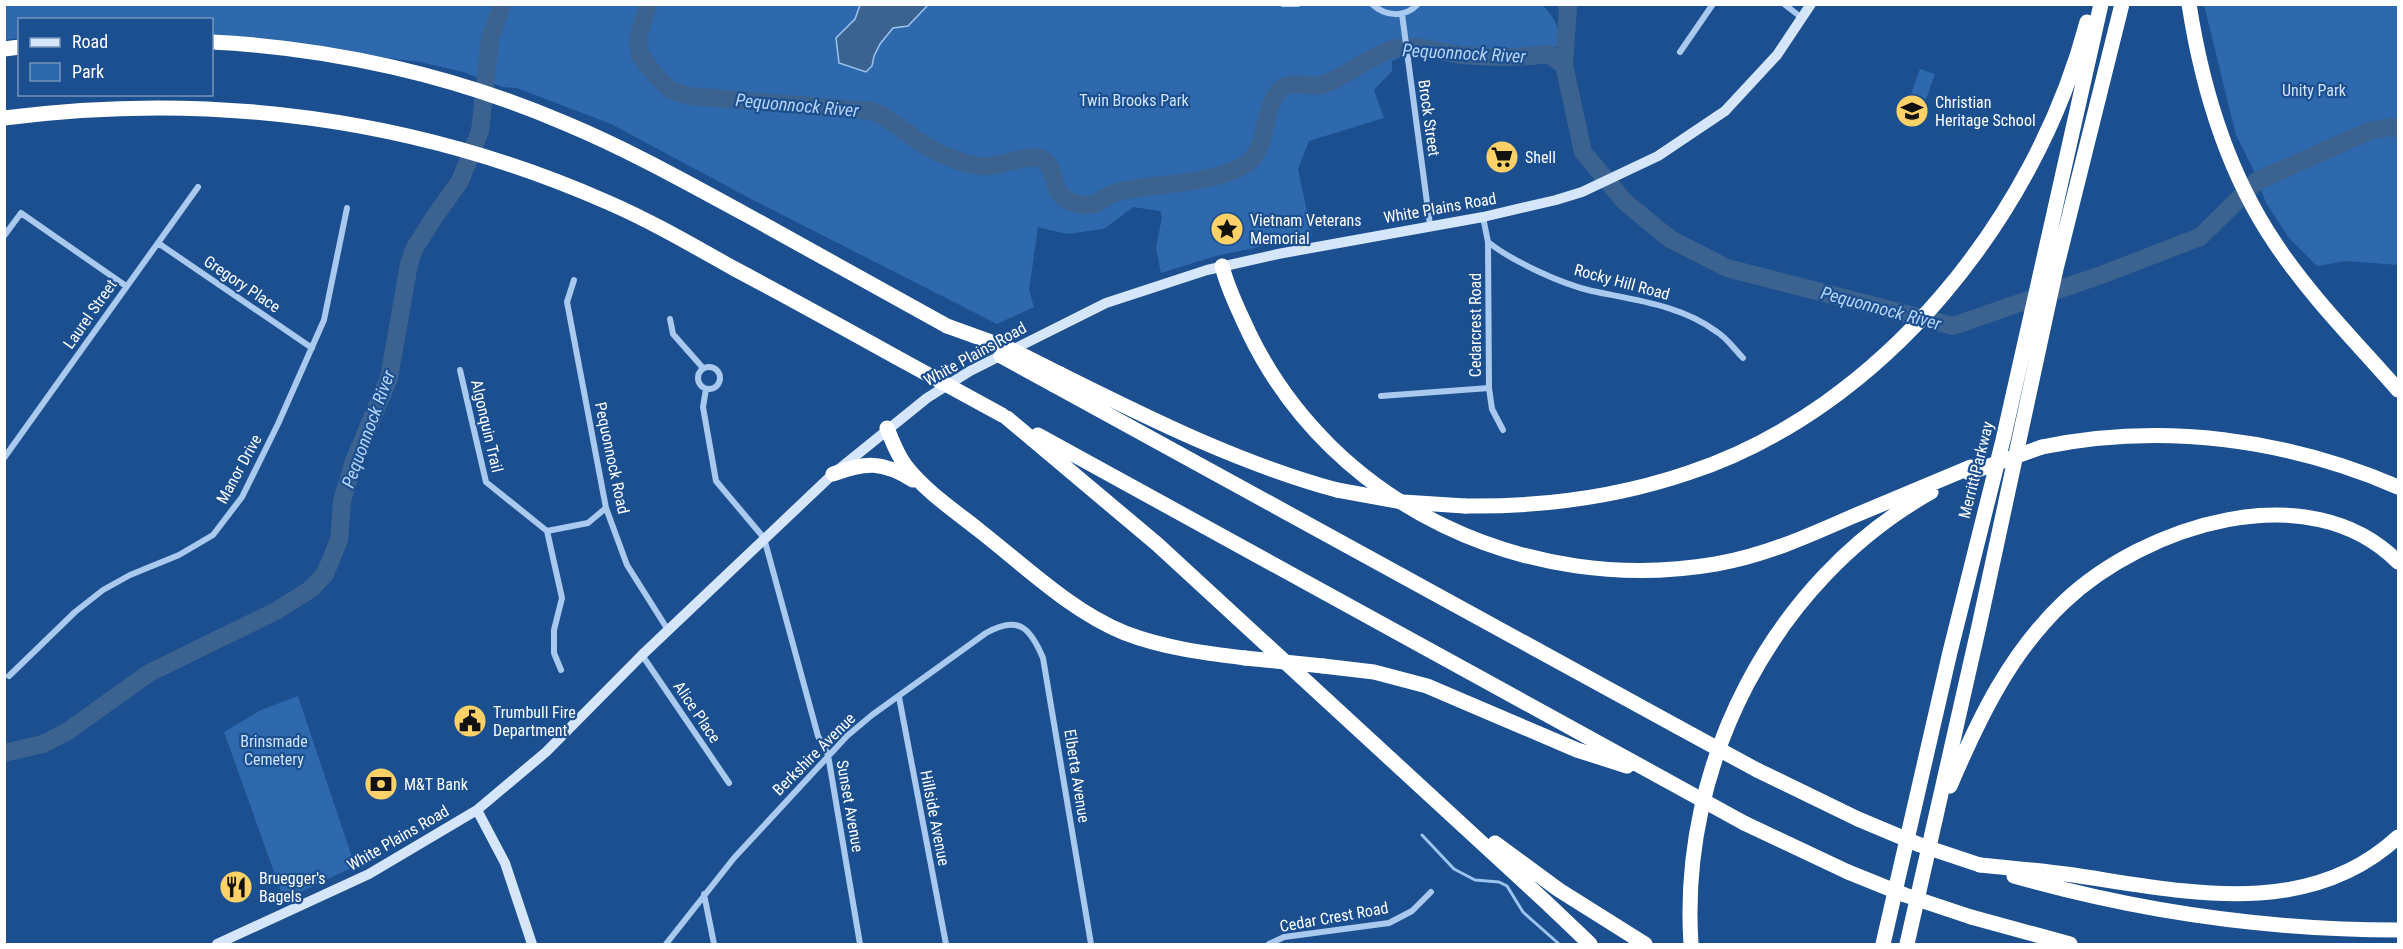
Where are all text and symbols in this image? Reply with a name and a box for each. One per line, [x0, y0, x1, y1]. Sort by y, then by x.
legend [18, 18, 213, 96]
text: Road [72, 31, 108, 52]
water label: Pequonnock River [1402, 39, 1527, 67]
text: Park [72, 61, 104, 82]
street label: Brock Street [1414, 78, 1444, 158]
park label: Unity Park [2282, 81, 2347, 100]
water label: Pequonnock River [735, 89, 860, 121]
park label: Twin Brooks Park [1079, 91, 1190, 110]
school or university icon: Christian Heritage School [1894, 93, 1930, 129]
place label: Christian Heritage School [1935, 93, 2036, 130]
supermarket icon: Shell [1484, 139, 1520, 175]
place label: Shell [1525, 148, 1556, 167]
street label: White Plains Road [1382, 189, 1498, 227]
place icon: Vietnam Veterans Memorial [1209, 211, 1245, 247]
place label: Vietnam Veterans Memorial [1250, 211, 1362, 248]
street label: Gregory Place [200, 252, 284, 316]
street label: Rocky Hill Road [1572, 260, 1672, 304]
street label: Cedarcrest Road [1466, 273, 1485, 377]
street label: Laurel Street [59, 276, 121, 352]
water label: Pequonnock River [1819, 282, 1944, 334]
street label: White Plains Road [920, 318, 1030, 390]
water label: Pequonnock River [337, 367, 399, 491]
street label: Algonquin Trail [467, 378, 507, 474]
street label: Pequonnock Road [591, 400, 633, 516]
street label: Merritt Parkway [1955, 419, 1997, 520]
street label: Manor Drive [212, 431, 266, 507]
street label: Alice Place [669, 678, 725, 746]
public building icon: Trumbull Fire Department [452, 703, 488, 739]
place label: Trumbull Fire Department [493, 703, 576, 740]
street label: Berkshire Avenue [769, 709, 859, 799]
street label: Elberta Avenue [1060, 728, 1094, 824]
park label: Brinsmade Cemetery [240, 732, 308, 769]
street label: Sunset Avenue [833, 759, 867, 853]
bank icon: M&T Bank [363, 766, 399, 802]
street label: Hillside Avenue [916, 769, 954, 867]
place label: M&T Bank [404, 775, 469, 794]
street label: White Plains Road [344, 801, 452, 875]
restaurant icon: Bruegger's Bagels [218, 869, 254, 905]
place label: Bruegger's Bagels [259, 869, 326, 906]
street label: Cedar Crest Road [1278, 898, 1390, 936]

